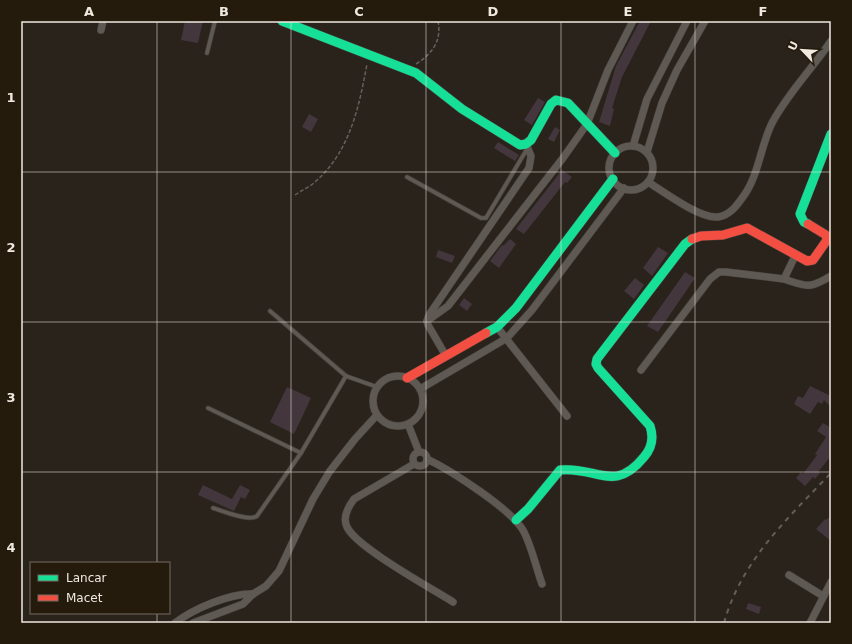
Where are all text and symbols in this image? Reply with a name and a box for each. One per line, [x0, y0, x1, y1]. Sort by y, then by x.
text: A [84, 4, 94, 19]
text: B [219, 4, 229, 19]
text: C [354, 4, 364, 19]
text: D [488, 4, 499, 19]
text: E [624, 4, 632, 19]
text: F [759, 4, 767, 19]
north arrow [782, 30, 822, 70]
text: U [786, 39, 801, 53]
text: 1 [6, 90, 16, 105]
text: 2 [6, 240, 16, 255]
text: 3 [6, 390, 16, 405]
text: 4 [6, 540, 16, 555]
legend [30, 562, 170, 614]
text: Lancar [66, 571, 107, 585]
text: Macet [66, 591, 103, 605]

